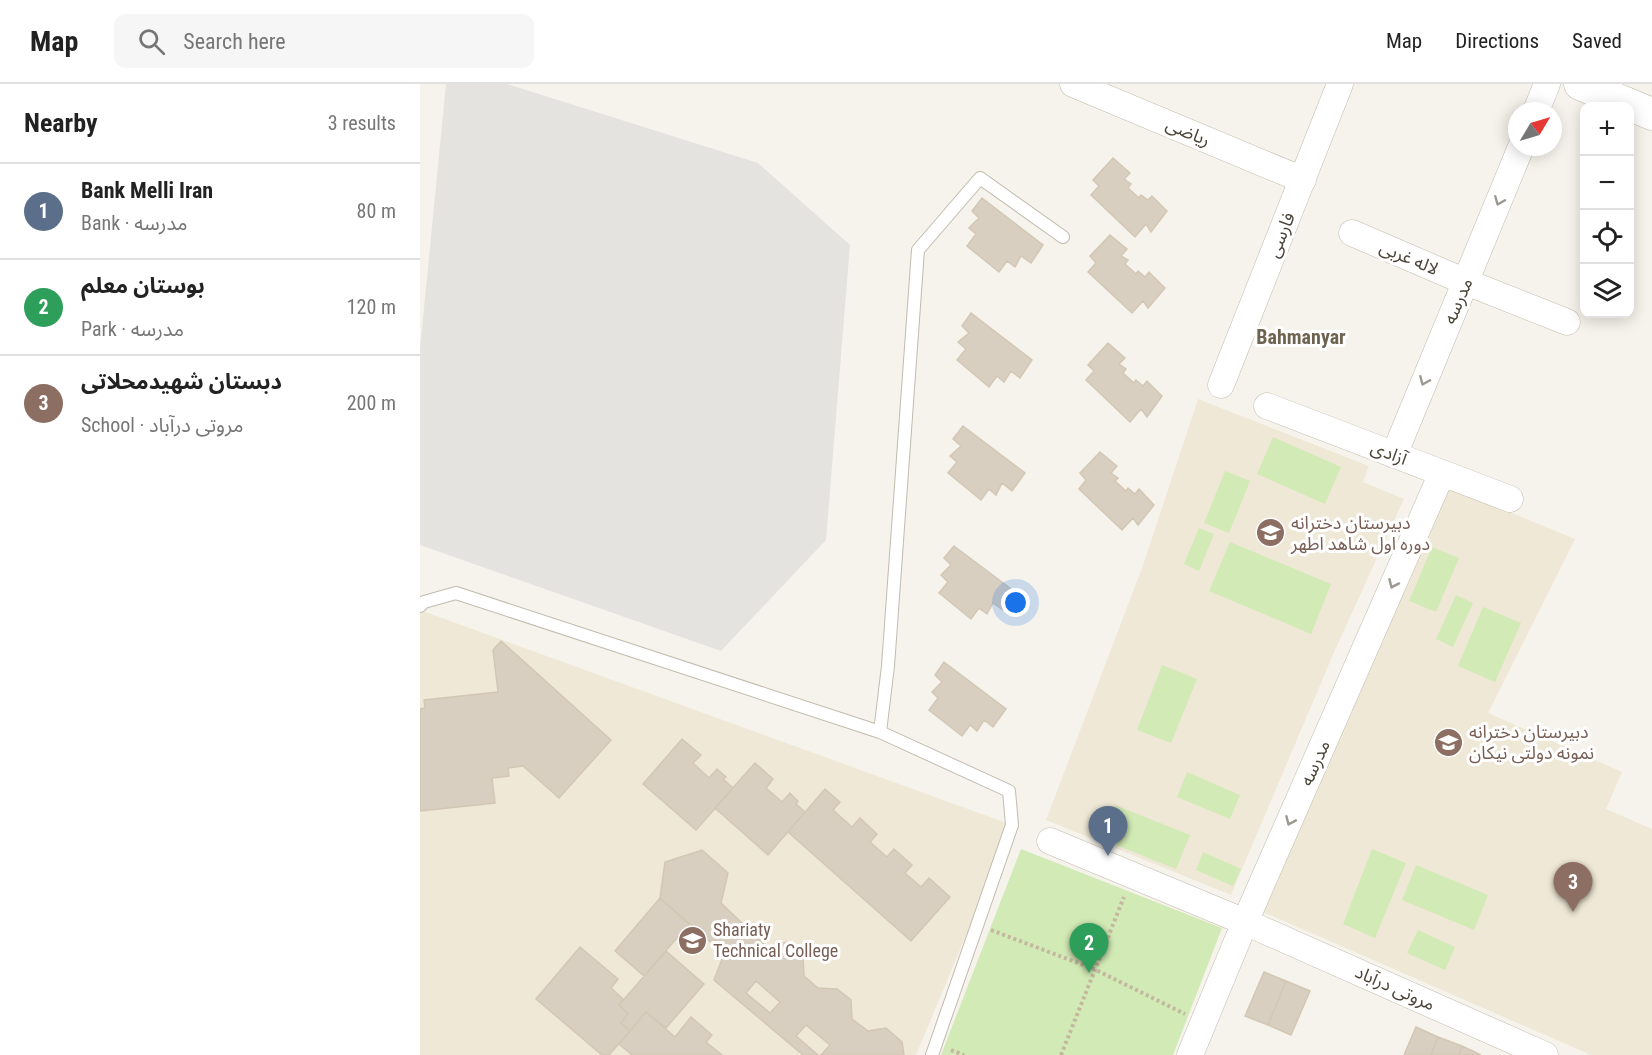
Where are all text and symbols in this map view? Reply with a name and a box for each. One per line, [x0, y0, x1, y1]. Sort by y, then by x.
search box [114, 14, 534, 68]
text: Map [30, 25, 78, 58]
icon: search [135, 25, 168, 58]
text: Search here [183, 29, 286, 54]
text: Map [1386, 29, 1422, 53]
text: Directions [1455, 29, 1539, 53]
text: Saved [1572, 29, 1622, 53]
north arrow [1508, 102, 1562, 156]
map controls [1580, 102, 1634, 318]
button: + [1580, 102, 1634, 156]
text: Nearby [24, 108, 98, 138]
text: 3 results [328, 111, 396, 135]
street label: ریاضی [1162, 113, 1214, 151]
button: − [1580, 156, 1634, 210]
text: Bank Melli Iran [81, 178, 213, 203]
one-way arrow [1494, 195, 1506, 206]
text: 1 [38, 199, 49, 223]
text: 80 m [357, 199, 396, 223]
street label: فارسی [1262, 209, 1300, 261]
button: locate [1580, 210, 1634, 264]
text: Bank · مدرسه [81, 211, 188, 235]
street label: لاله غربی [1376, 236, 1442, 280]
button: layers [1580, 264, 1634, 318]
text: بوستان معلم [81, 273, 205, 298]
street label: مدرسه [1439, 275, 1477, 327]
text: 2 [38, 295, 49, 319]
text: 120 m [347, 295, 396, 319]
text: Park · مدرسه [81, 317, 184, 341]
district label: Bahmanyar [1256, 325, 1346, 349]
text: دبستان شهیدمحلاتی [81, 369, 282, 394]
one-way arrow [1420, 375, 1432, 386]
text: 3 [38, 391, 49, 415]
text: 200 m [347, 391, 396, 415]
text: School · مروتی درآباد [81, 413, 243, 437]
street label: آزادی [1368, 436, 1411, 470]
place label: دبیرستان دخترانه دوره اول شاهد اطهر [1290, 512, 1430, 555]
school or university icon: دبیرستان دخترانه دوره اول شاهد اطهر [1254, 517, 1286, 549]
one-way arrow [1388, 578, 1400, 589]
your location [1001, 588, 1030, 617]
place label: دبيرستان دخترانه نمونه دولتی نيکان [1469, 721, 1594, 764]
school or university icon: دبيرستان دخترانه نمونه دولتی نيکان [1432, 726, 1464, 758]
street label: مدرسه [1295, 737, 1335, 789]
pin: 1 [1088, 806, 1128, 856]
one-way arrow [1285, 814, 1297, 825]
pin: 3 [1554, 862, 1592, 912]
place label: Shariaty Technical College [713, 919, 838, 961]
school or university icon: Shariaty Technical College [676, 924, 708, 956]
pin: 2 [1070, 924, 1108, 973]
street label: مروتی درآباد [1352, 961, 1438, 1015]

